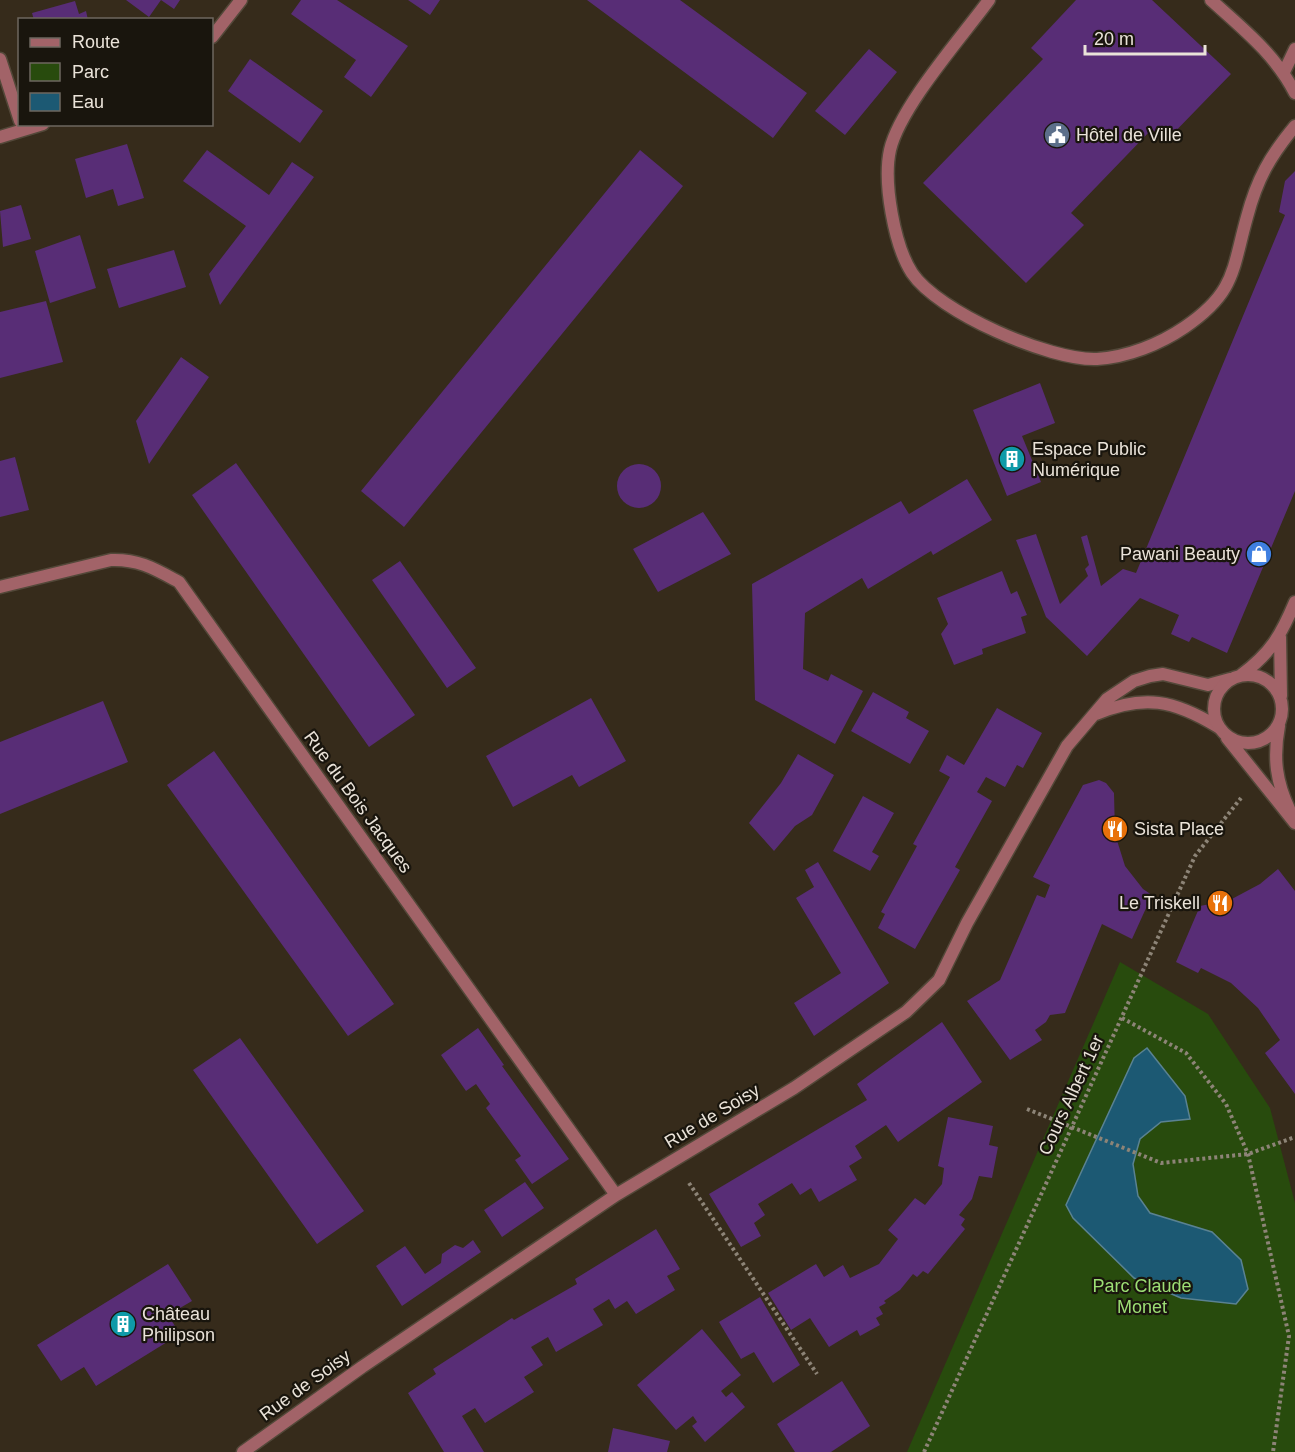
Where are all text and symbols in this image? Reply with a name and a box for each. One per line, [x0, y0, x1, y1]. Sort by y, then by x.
legend [18, 18, 213, 126]
scale bar [1085, 18, 1205, 56]
text: 20 m [1094, 29, 1134, 49]
text: Route [72, 32, 120, 52]
text: Parc [72, 62, 109, 82]
text: Eau [72, 92, 104, 112]
public building icon: Hôtel de Ville [1042, 120, 1072, 150]
place label: Hôtel de Ville [1076, 125, 1182, 145]
place label: Espace Public Numérique [1032, 439, 1146, 480]
building icon: Espace Public Numérique [997, 444, 1027, 474]
shop icon: Pawani Beauty [1244, 539, 1274, 569]
place label: Pawani Beauty [1120, 544, 1240, 564]
street label: Rue du Bois Jacques [300, 727, 416, 877]
restaurant icon: Sista Place [1100, 814, 1130, 844]
place label: Sista Place [1134, 819, 1224, 839]
restaurant icon: Le Triskell [1205, 888, 1235, 918]
place label: Le Triskell [1119, 893, 1200, 913]
street label: Cours Albert 1er [1034, 1032, 1108, 1158]
street label: Rue de Soisy [661, 1080, 763, 1152]
park label: Parc Claude Monet [1092, 1276, 1192, 1317]
place label: Château Philipson [142, 1304, 215, 1345]
building icon: Château Philipson [108, 1309, 138, 1339]
street label: Rue de Soisy [256, 1345, 354, 1425]

